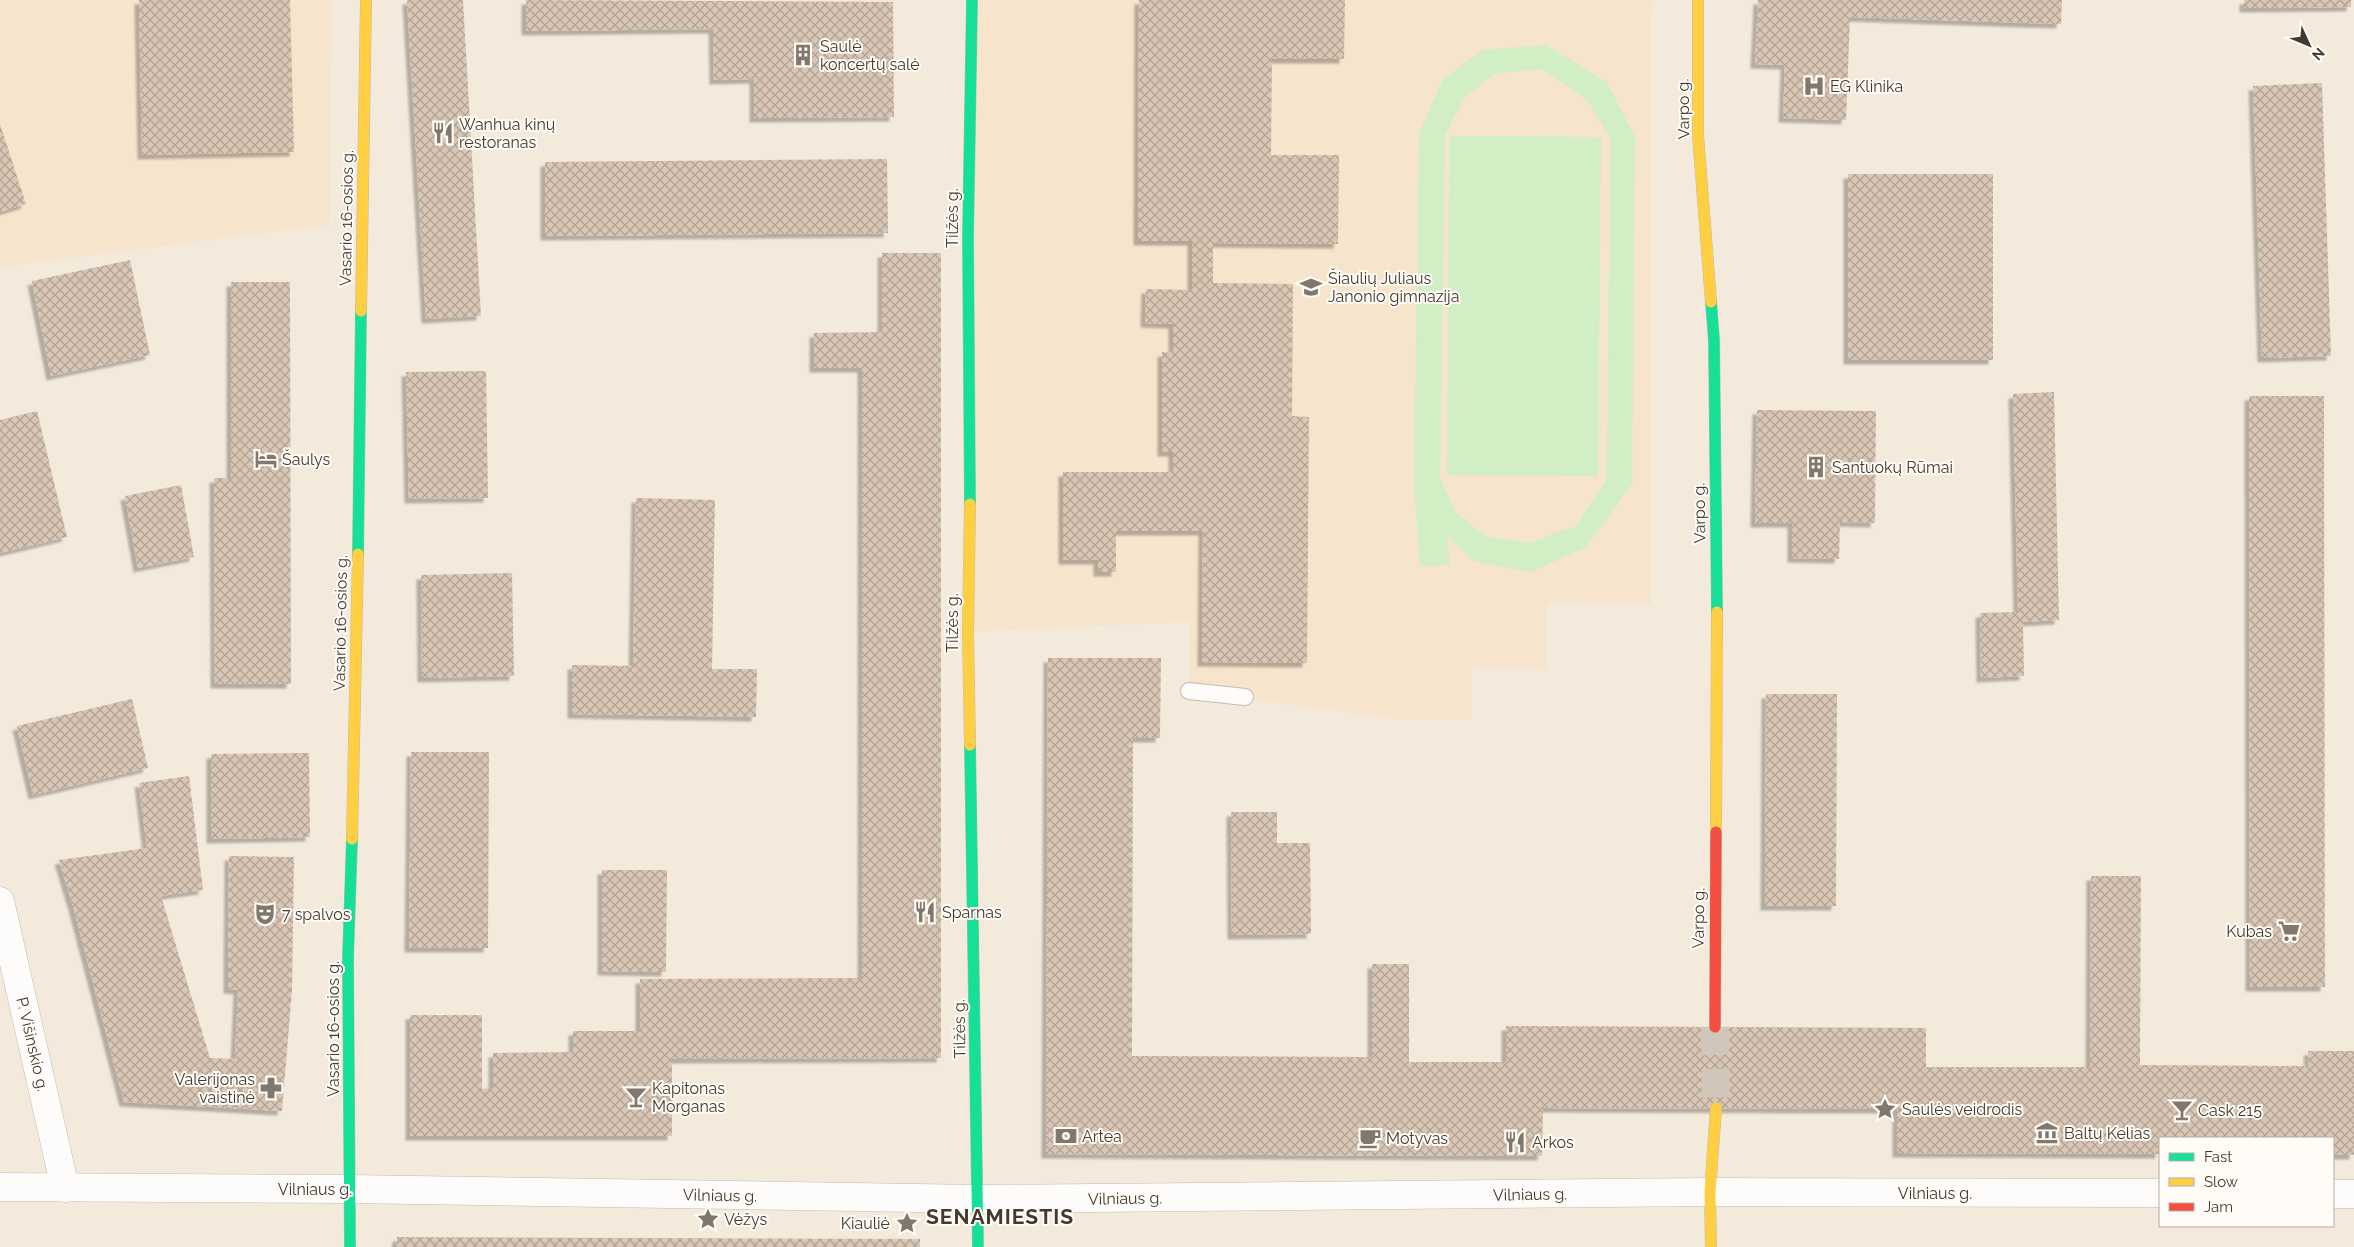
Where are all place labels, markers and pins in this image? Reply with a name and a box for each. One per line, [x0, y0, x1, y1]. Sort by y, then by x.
place label: Saulė koncertų salė [820, 37, 920, 74]
building icon: Saulė koncertų salė [790, 42, 816, 68]
hospital icon: EG Klinika [1801, 73, 1827, 99]
place label: EG Klinika [1830, 77, 1903, 96]
place label: Wanhua kinų restoranas [459, 115, 555, 152]
restaurant icon: Wanhua kinų restoranas [430, 120, 456, 146]
place label: Šiaulių Juliaus Janonio gimnazija [1328, 268, 1459, 306]
school or university icon: Šiaulių Juliaus Janonio gimnazija [1298, 274, 1324, 300]
hotel icon: Šaulys [253, 446, 279, 472]
place label: Šaulys [282, 449, 330, 469]
building icon: Santuokų Rūmai [1803, 454, 1829, 480]
place label: Santuokų Rūmai [1832, 458, 1953, 477]
restaurant icon: Sparnas [912, 899, 938, 925]
theatre icon: 7 spalvos [252, 901, 278, 927]
place label: Sparnas [942, 903, 1002, 922]
place label: 7 spalvos [282, 905, 351, 924]
supermarket icon: Kubas [2276, 918, 2302, 944]
place label: Kubas [2226, 922, 2272, 941]
place label: Valerijonas vaistinė [175, 1070, 255, 1107]
pharmacy icon: Valerijonas vaistinė [258, 1075, 284, 1101]
place label: Kapitonas Morganas [652, 1079, 725, 1116]
bar icon: Kapitonas Morganas [623, 1084, 649, 1110]
place icon: Saulės veidrodis [1872, 1096, 1898, 1122]
bar icon: Cask 215 [2169, 1097, 2195, 1123]
place label: Saulės veidrodis [1902, 1100, 2022, 1119]
place label: Cask 215 [2198, 1101, 2262, 1120]
museum icon: Baltų Kelias [2034, 1120, 2060, 1146]
bank icon: Artea [1053, 1123, 1079, 1149]
place label: Baltų Kelias [2064, 1124, 2150, 1143]
cafe icon: Motyvas [1357, 1125, 1383, 1151]
place label: Artea [1082, 1127, 1122, 1146]
place label: Motyvas [1386, 1129, 1448, 1148]
restaurant icon: Arkos [1502, 1129, 1528, 1155]
place label: Arkos [1532, 1133, 1574, 1152]
place icon: Vėžys [695, 1206, 721, 1232]
place label: Vėžys [724, 1210, 767, 1229]
place icon: Kiauliė [894, 1210, 920, 1236]
place label: Kiauliė [841, 1214, 890, 1233]

